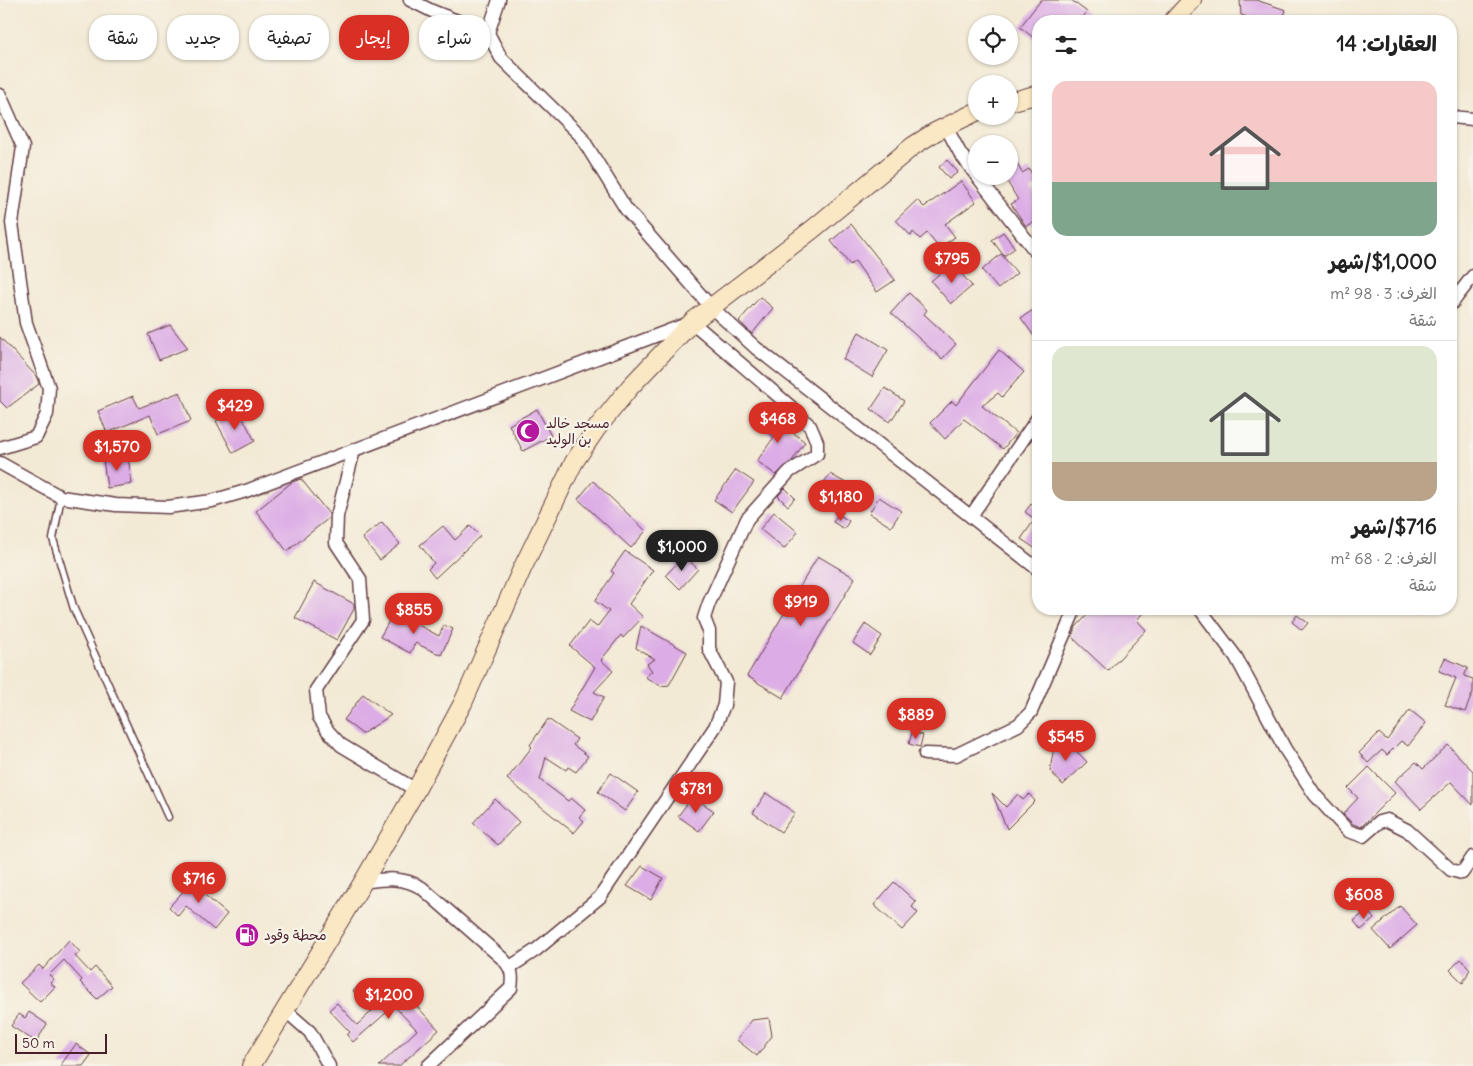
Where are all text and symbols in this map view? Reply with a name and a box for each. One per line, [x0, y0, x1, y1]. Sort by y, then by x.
chip: شقة [89, 15, 157, 60]
chip: جديد [167, 15, 239, 60]
chip: تصفية [249, 15, 329, 60]
chip: إيجار [339, 15, 409, 60]
chip: شراء [419, 15, 490, 60]
map controls [968, 15, 1018, 185]
button: locate [968, 15, 1018, 65]
text: العقارات: 14 [1336, 30, 1437, 57]
icon: filters [1052, 31, 1080, 59]
button: + [968, 75, 1018, 125]
icon: home [1200, 113, 1290, 203]
button: − [968, 135, 1018, 185]
pin: $795 [922, 242, 982, 284]
text: $795 [934, 248, 970, 268]
text: $1,000/شهر [1329, 248, 1437, 275]
text: الغرف: 3 · 98 m² [1330, 283, 1437, 303]
text: شقة [1409, 310, 1437, 330]
icon: home [1200, 379, 1290, 469]
pin: $429 [205, 388, 265, 431]
text: $429 [217, 395, 253, 415]
pin: $468 [748, 402, 808, 444]
text: $468 [760, 408, 796, 428]
place label: مسجد خالد بن الوليد [546, 414, 610, 449]
mosque icon: مسجد خالد بن الوليد [515, 418, 541, 444]
pin: $1,570 [76, 430, 158, 472]
text: $1,570 [94, 436, 140, 456]
pin: $1,180 [800, 480, 882, 522]
text: $1,180 [819, 486, 863, 506]
text: $716/شهر [1352, 513, 1437, 540]
pin: $1,000 [641, 530, 723, 572]
text: $1,000 [657, 536, 707, 556]
text: الغرف: 2 · 68 m² [1330, 548, 1437, 568]
text: شقة [1409, 575, 1437, 595]
pin: $919 [771, 584, 831, 627]
text: $919 [784, 591, 818, 611]
pin: $855 [384, 592, 444, 635]
text: $855 [396, 599, 432, 619]
pin: $889 [886, 698, 946, 740]
text: $889 [898, 704, 934, 724]
pin: $545 [1036, 720, 1096, 762]
text: $545 [1048, 726, 1084, 746]
pin: $781 [666, 772, 726, 814]
text: $781 [680, 778, 712, 798]
pin: $716 [169, 862, 229, 904]
text: $716 [183, 868, 215, 888]
pin: $608 [1334, 878, 1394, 920]
text: $608 [1345, 884, 1383, 904]
fuel station icon: محطة وقود [234, 922, 260, 948]
place label: محطة وقود [264, 926, 327, 944]
pin: $1,200 [348, 978, 430, 1020]
text: $1,200 [365, 984, 413, 1004]
scale bar [15, 1031, 108, 1054]
text: 50 m [22, 1034, 55, 1052]

